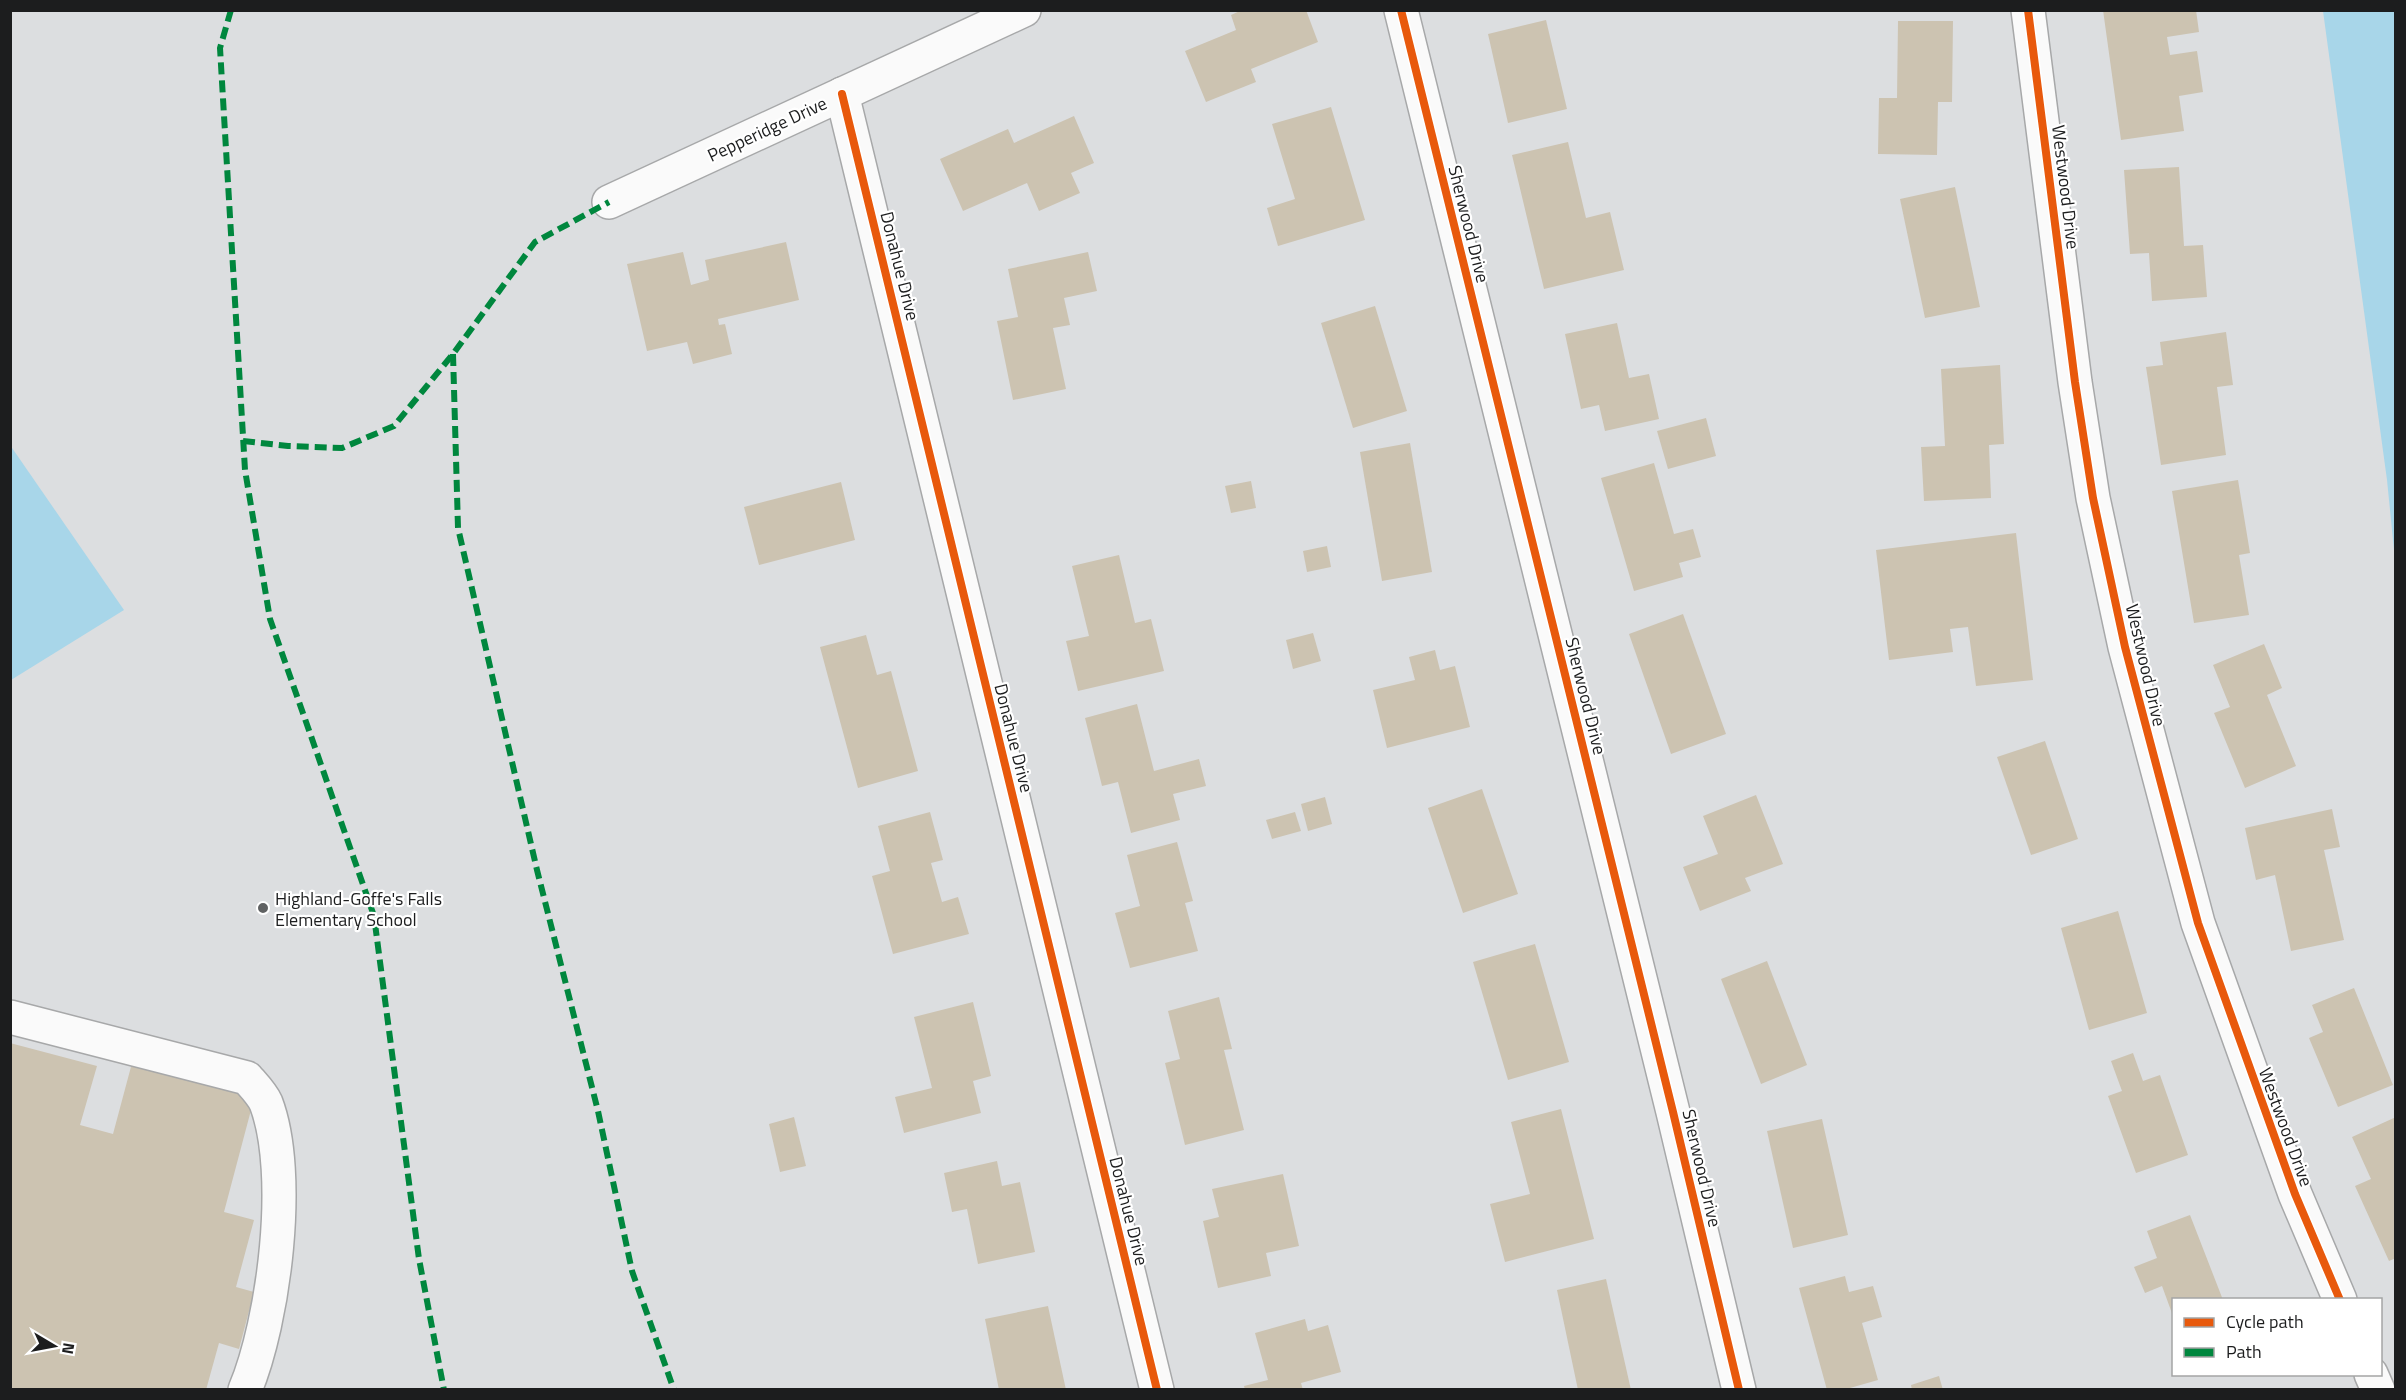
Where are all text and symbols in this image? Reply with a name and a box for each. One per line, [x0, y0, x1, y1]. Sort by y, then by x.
street label: Pepperidge Drive [703, 89, 831, 169]
street label: Westwood Drive [2045, 123, 2087, 251]
street label: Sherwood Drive [1441, 162, 1497, 286]
street label: Donahue Drive [873, 209, 927, 323]
street label: Westwood Drive [2119, 601, 2173, 729]
street label: Sherwood Drive [1558, 634, 1614, 758]
street label: Donahue Drive [987, 681, 1041, 795]
place label: Highland-Goffe's Falls Elementary School [275, 885, 442, 933]
marker: Highland-Goffe's Falls Elementary School [256, 901, 270, 915]
street label: Westwood Drive [2252, 1064, 2320, 1190]
street label: Sherwood Drive [1675, 1106, 1729, 1230]
street label: Donahue Drive [1102, 1154, 1156, 1268]
legend [2172, 1298, 2382, 1376]
text: Cycle path [2226, 1308, 2304, 1335]
north arrow [24, 1316, 84, 1376]
text: Path [2226, 1338, 2262, 1365]
text: N [56, 1341, 82, 1356]

